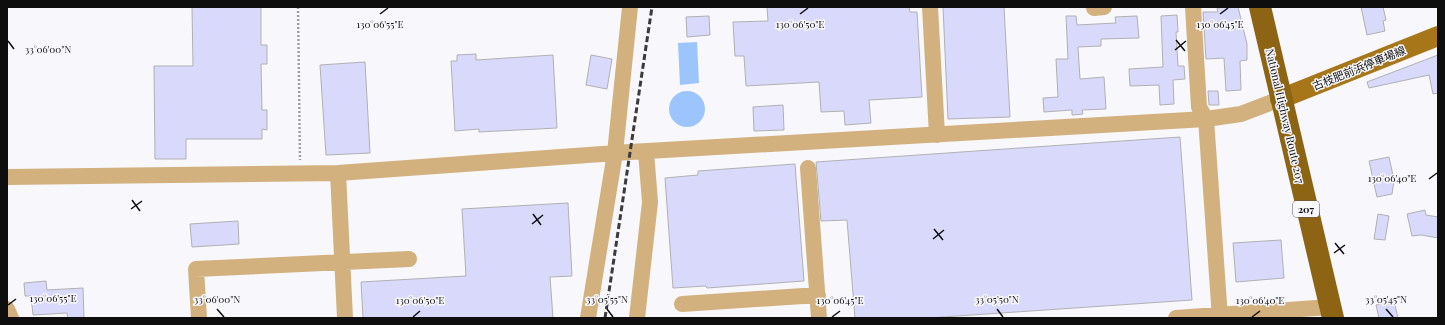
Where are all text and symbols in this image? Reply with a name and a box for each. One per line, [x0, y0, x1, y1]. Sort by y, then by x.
text: 130°06'55"E [356, 17, 404, 31]
text: 130°06'50"E [776, 17, 824, 31]
text: 130°06'45"E [1196, 17, 1244, 31]
text: 33°06'00"N [25, 42, 71, 56]
street label: 古枝肥前浜停車場線 [1310, 42, 1408, 93]
street label: National Highway Route 207 [1263, 47, 1308, 185]
text: 130°06'40"E [1368, 171, 1416, 185]
road number: 207 [1293, 201, 1319, 217]
text: 130°06'55"E [29, 291, 77, 305]
text: 33°06'00"N [194, 292, 240, 306]
text: 33°05'55"N [586, 292, 628, 306]
text: 33°05'50"N [975, 292, 1019, 306]
text: 33°05'45"N [1365, 292, 1407, 306]
text: 130°06'50"E [396, 293, 444, 307]
text: 130°06'45"E [816, 293, 864, 307]
text: 130°06'40"E [1236, 293, 1284, 307]

